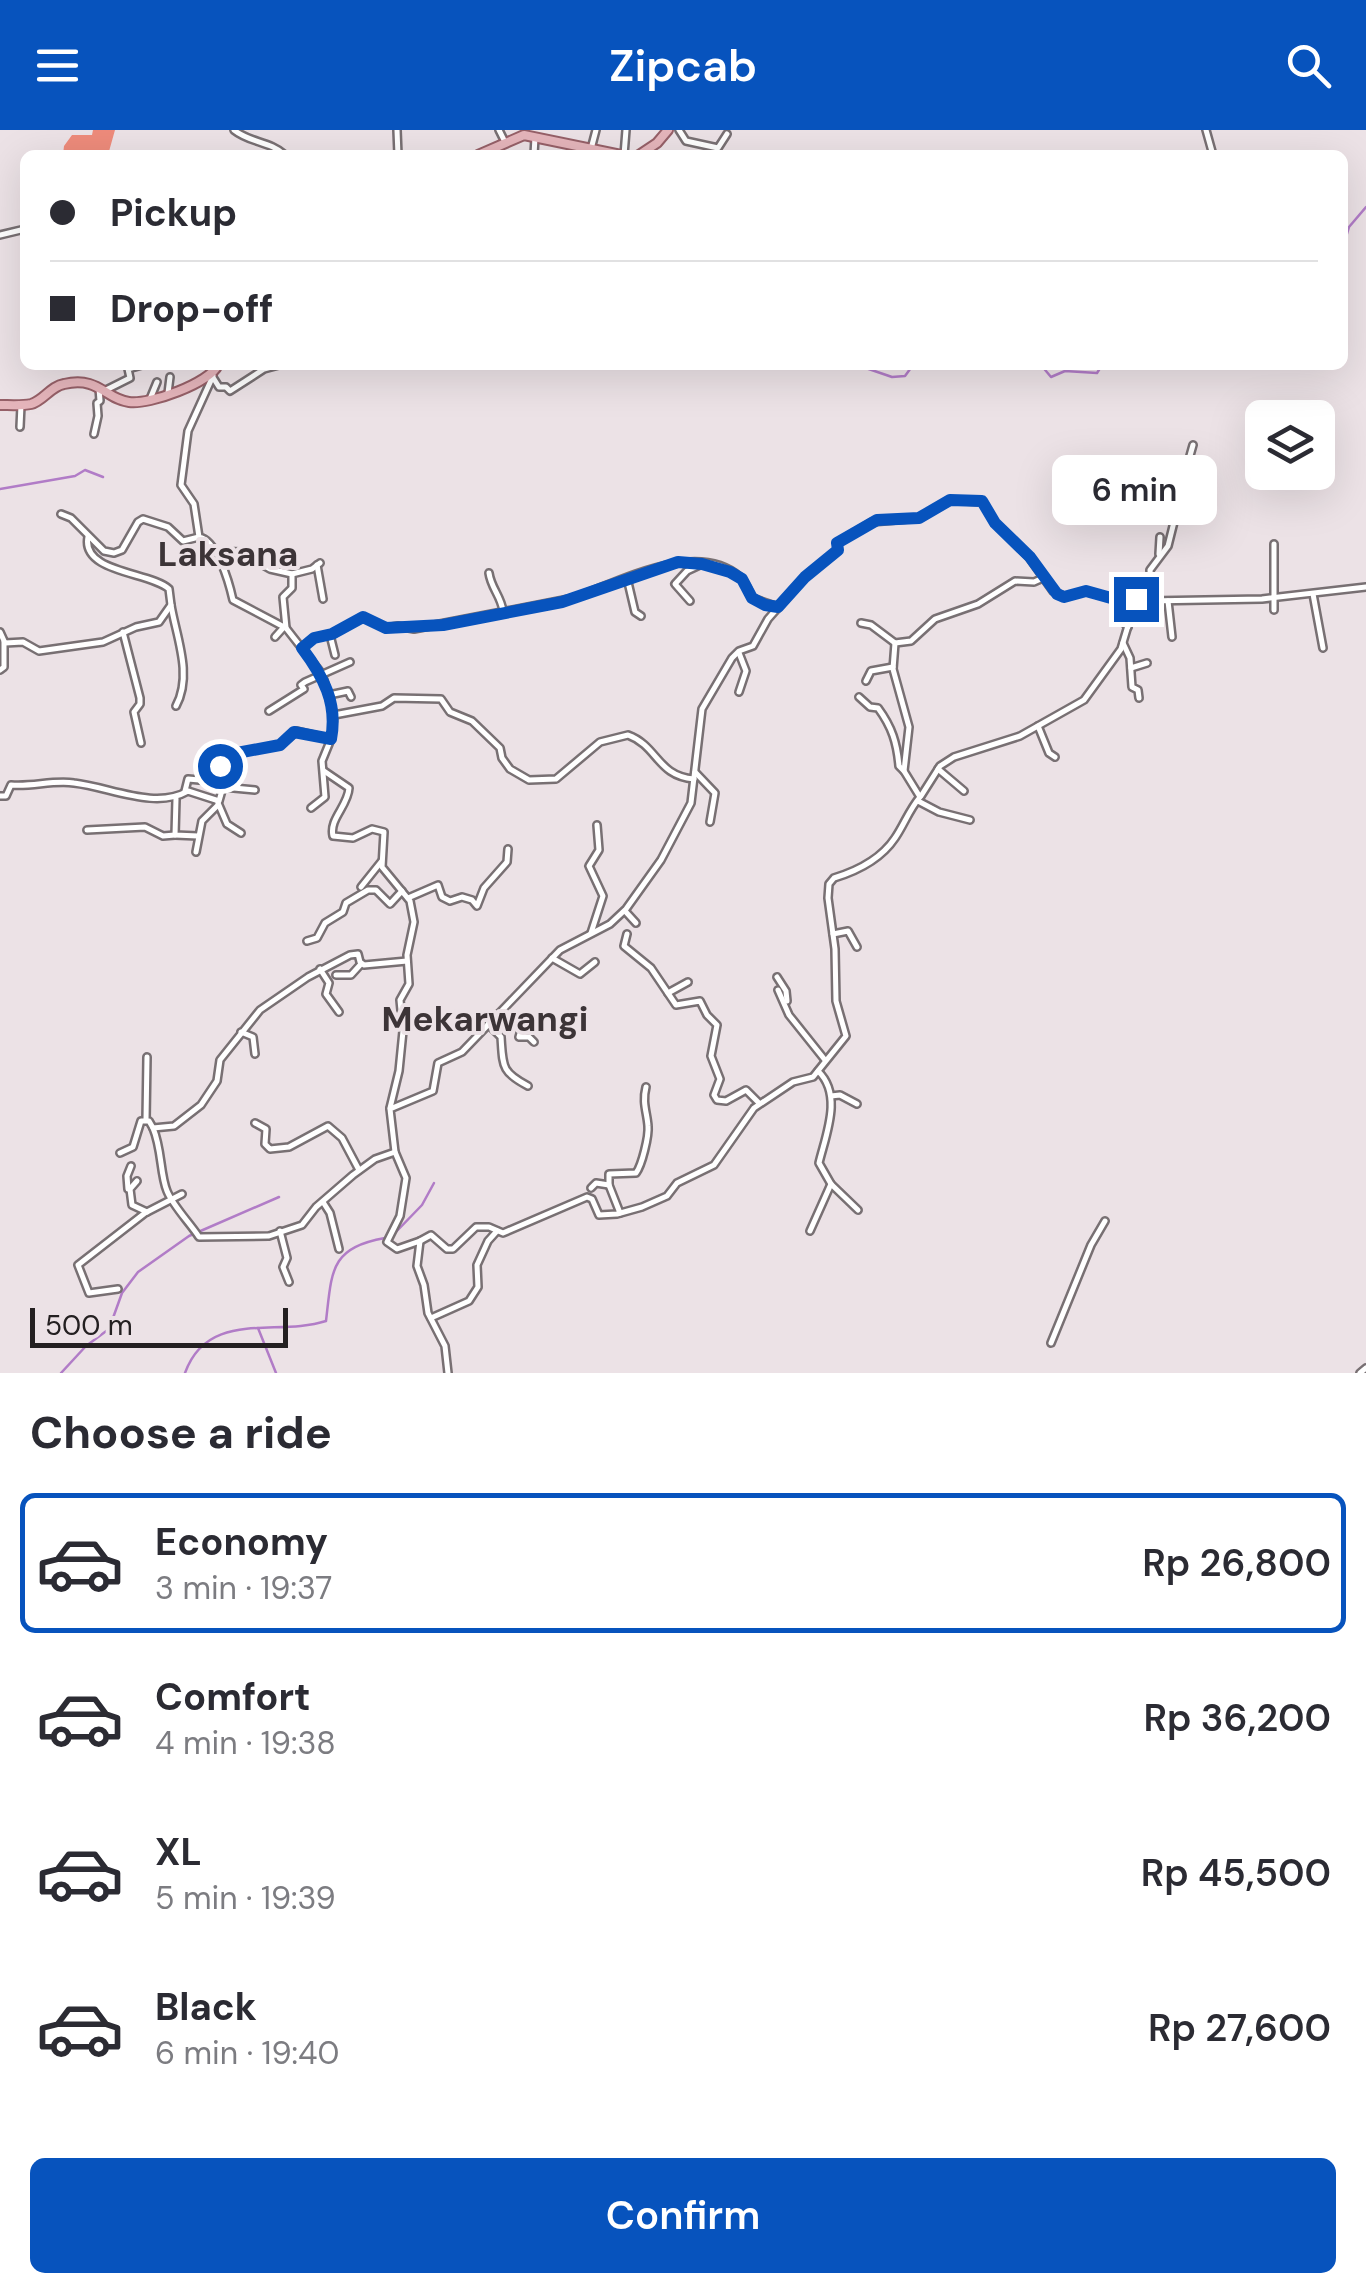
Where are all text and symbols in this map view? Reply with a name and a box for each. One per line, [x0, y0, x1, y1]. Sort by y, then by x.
text: Zipcab [609, 36, 757, 95]
icon: menu [30, 38, 85, 93]
icon: search [1281, 38, 1336, 93]
text: Pickup [110, 188, 237, 238]
text: Drop-off [110, 284, 273, 334]
map controls [1245, 400, 1335, 490]
button: layers [1245, 400, 1335, 490]
callout: 6 min [1054, 454, 1218, 524]
text: 6 min [1092, 469, 1177, 511]
district label: Laksana [158, 531, 298, 577]
route end [1114, 577, 1159, 622]
route start [198, 744, 243, 789]
district label: Mekarwangi [382, 996, 588, 1042]
scale bar [30, 1303, 288, 1348]
text: 500 m [45, 1307, 133, 1344]
text: Choose a ride [30, 1403, 332, 1462]
text: Economy [155, 1517, 328, 1567]
icon: car [35, 1518, 125, 1608]
text: Rp 26,800 [1142, 1538, 1331, 1588]
text: 3 min · 19:37 [155, 1567, 332, 1609]
text: Comfort [155, 1672, 311, 1722]
icon: car [35, 1673, 125, 1763]
text: Rp 36,200 [1143, 1693, 1331, 1743]
text: 4 min · 19:38 [155, 1722, 336, 1764]
text: XL [155, 1827, 202, 1877]
icon: car [35, 1828, 125, 1918]
text: Rp 45,500 [1141, 1848, 1331, 1898]
text: 5 min · 19:39 [155, 1877, 336, 1919]
text: Black [155, 1982, 257, 2032]
icon: car [35, 1983, 125, 2073]
text: Rp 27,600 [1148, 2003, 1331, 2053]
text: 6 min · 19:40 [155, 2032, 339, 2074]
button: Confirm [30, 2158, 1336, 2273]

